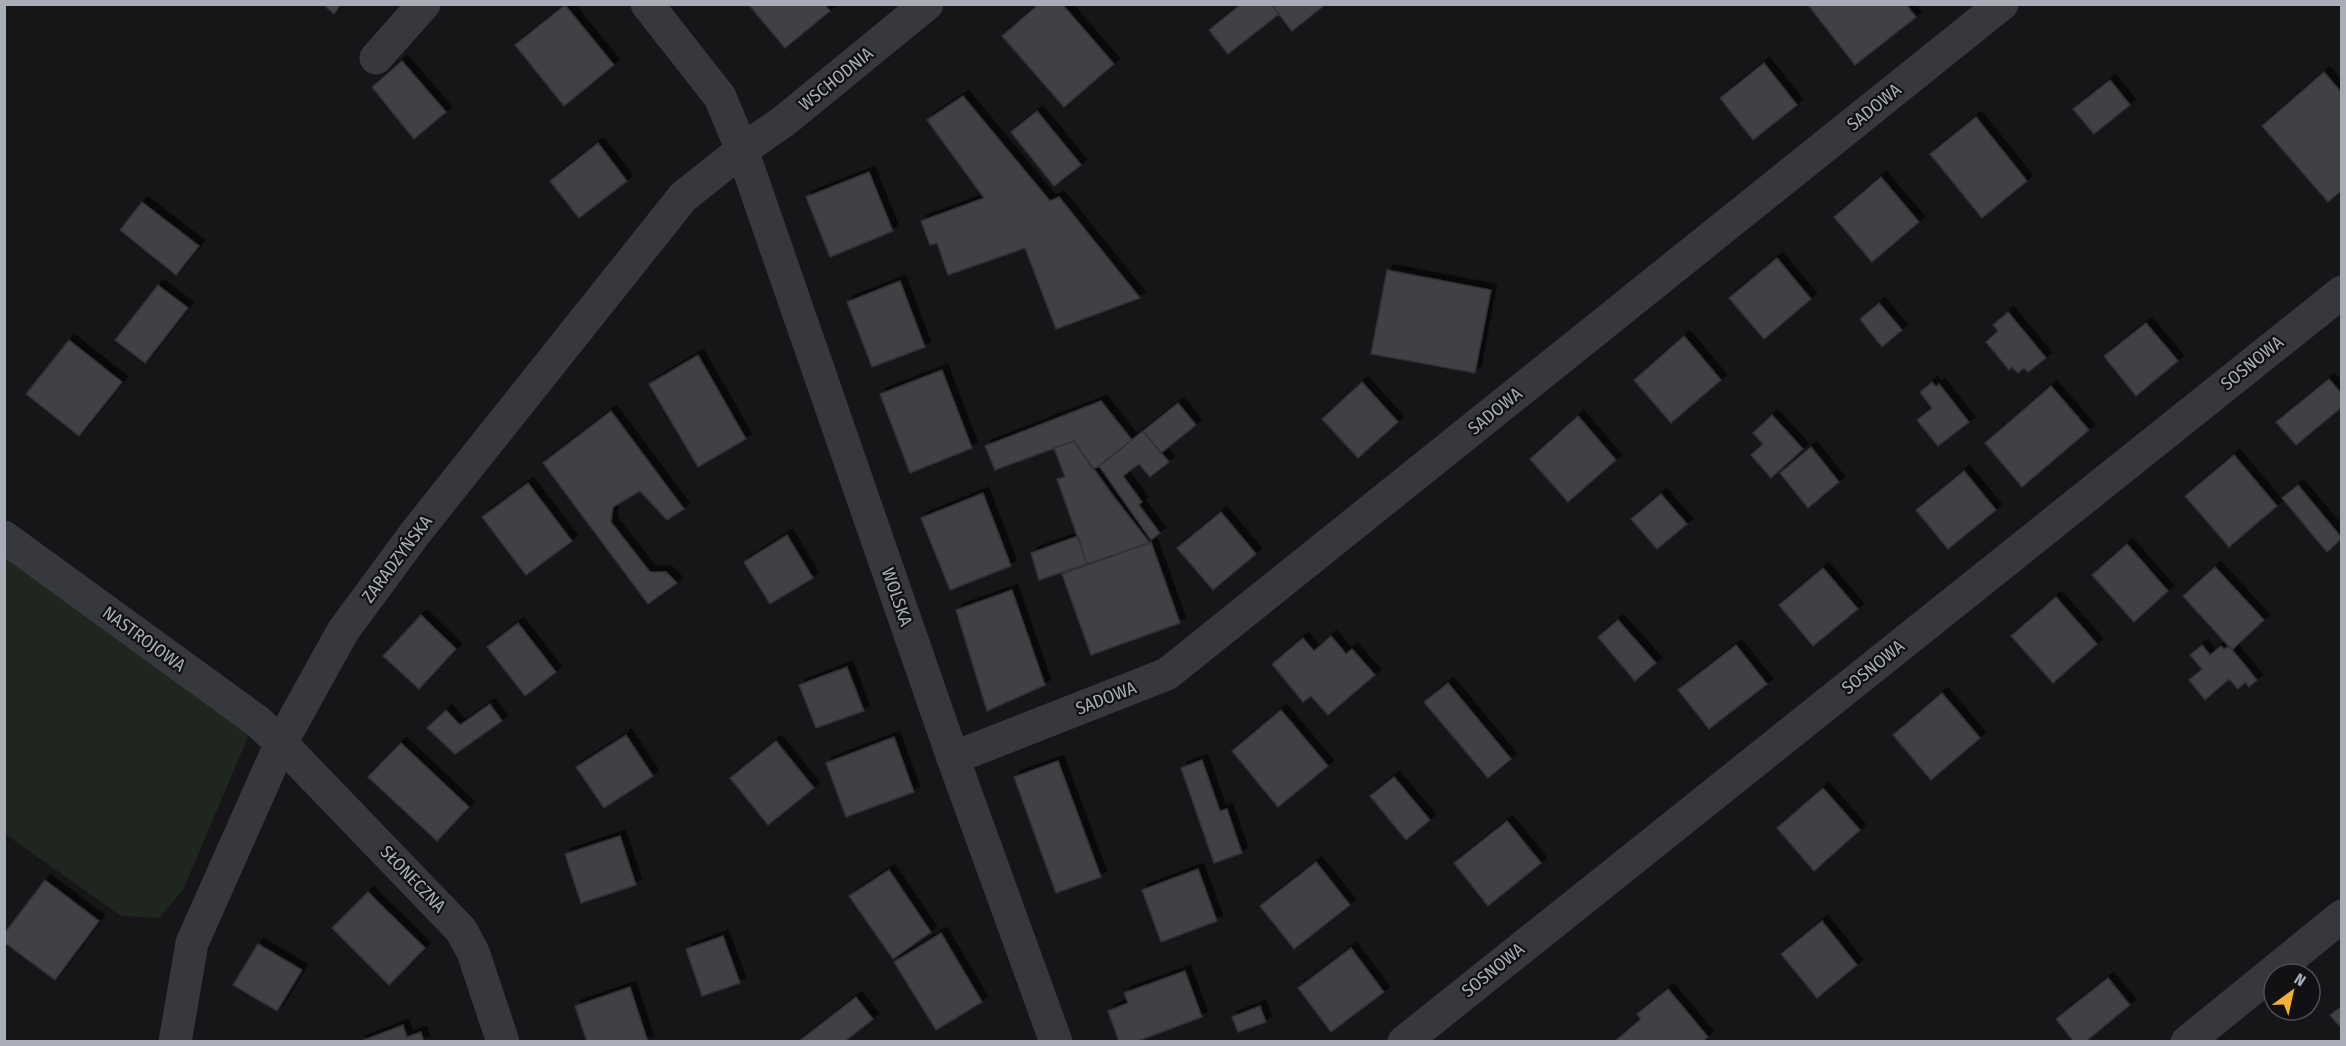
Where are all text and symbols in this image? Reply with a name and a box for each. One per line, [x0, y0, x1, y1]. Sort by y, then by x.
street label: WSCHODNIA [794, 42, 878, 116]
street label: SADOWA [1843, 78, 1906, 135]
street label: SOSNOWA [2216, 331, 2288, 395]
street label: SADOWA [1464, 382, 1527, 439]
street label: ZARADZYŃSKA [356, 510, 437, 607]
street label: WOLSKA [877, 565, 917, 630]
street label: NASTROJOWA [98, 602, 190, 677]
street label: SOSNOWA [1837, 635, 1909, 699]
street label: SADOWA [1073, 676, 1140, 720]
street label: SŁONECZNA [376, 841, 451, 918]
street label: SOSNOWA [1457, 938, 1529, 1002]
north arrow [2262, 962, 2322, 1022]
text: N [2291, 969, 2309, 990]

